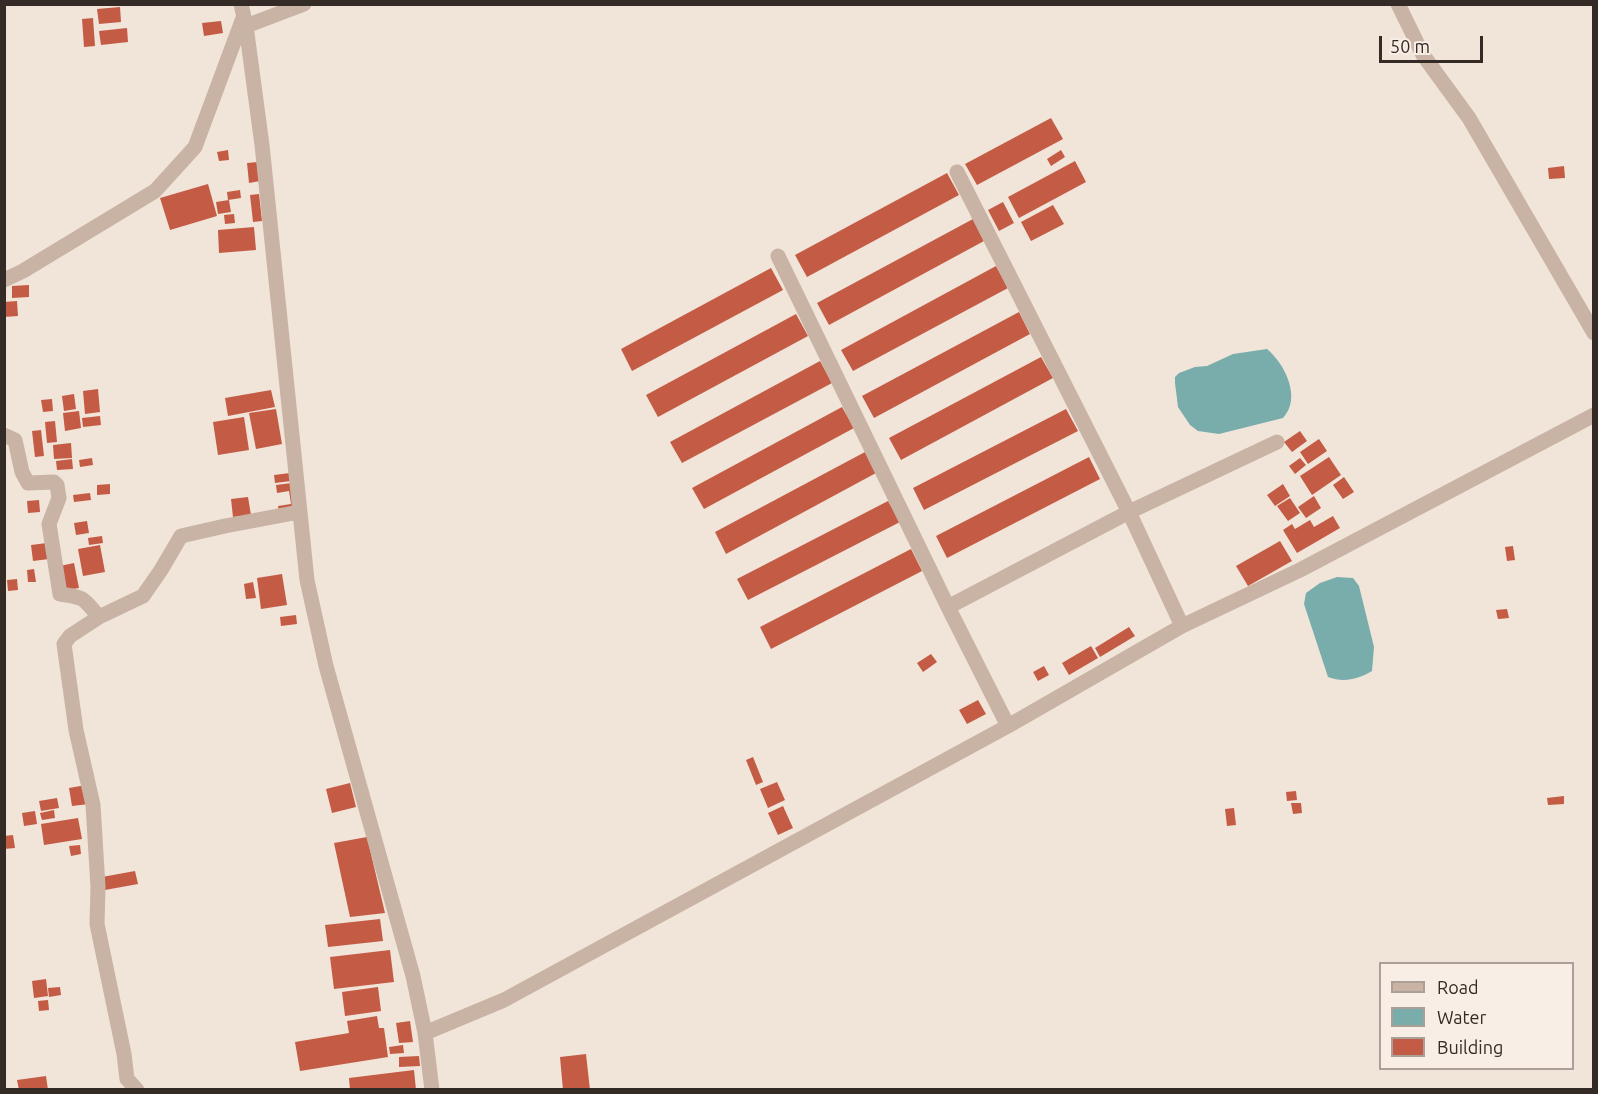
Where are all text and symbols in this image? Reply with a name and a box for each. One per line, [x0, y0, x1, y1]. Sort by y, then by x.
scale bar [1382, 24, 1486, 62]
text: 50 m [1390, 36, 1430, 56]
legend [1379, 962, 1574, 1070]
text: Road [1437, 977, 1479, 997]
text: Water [1437, 1007, 1486, 1027]
text: Building [1437, 1037, 1503, 1057]

